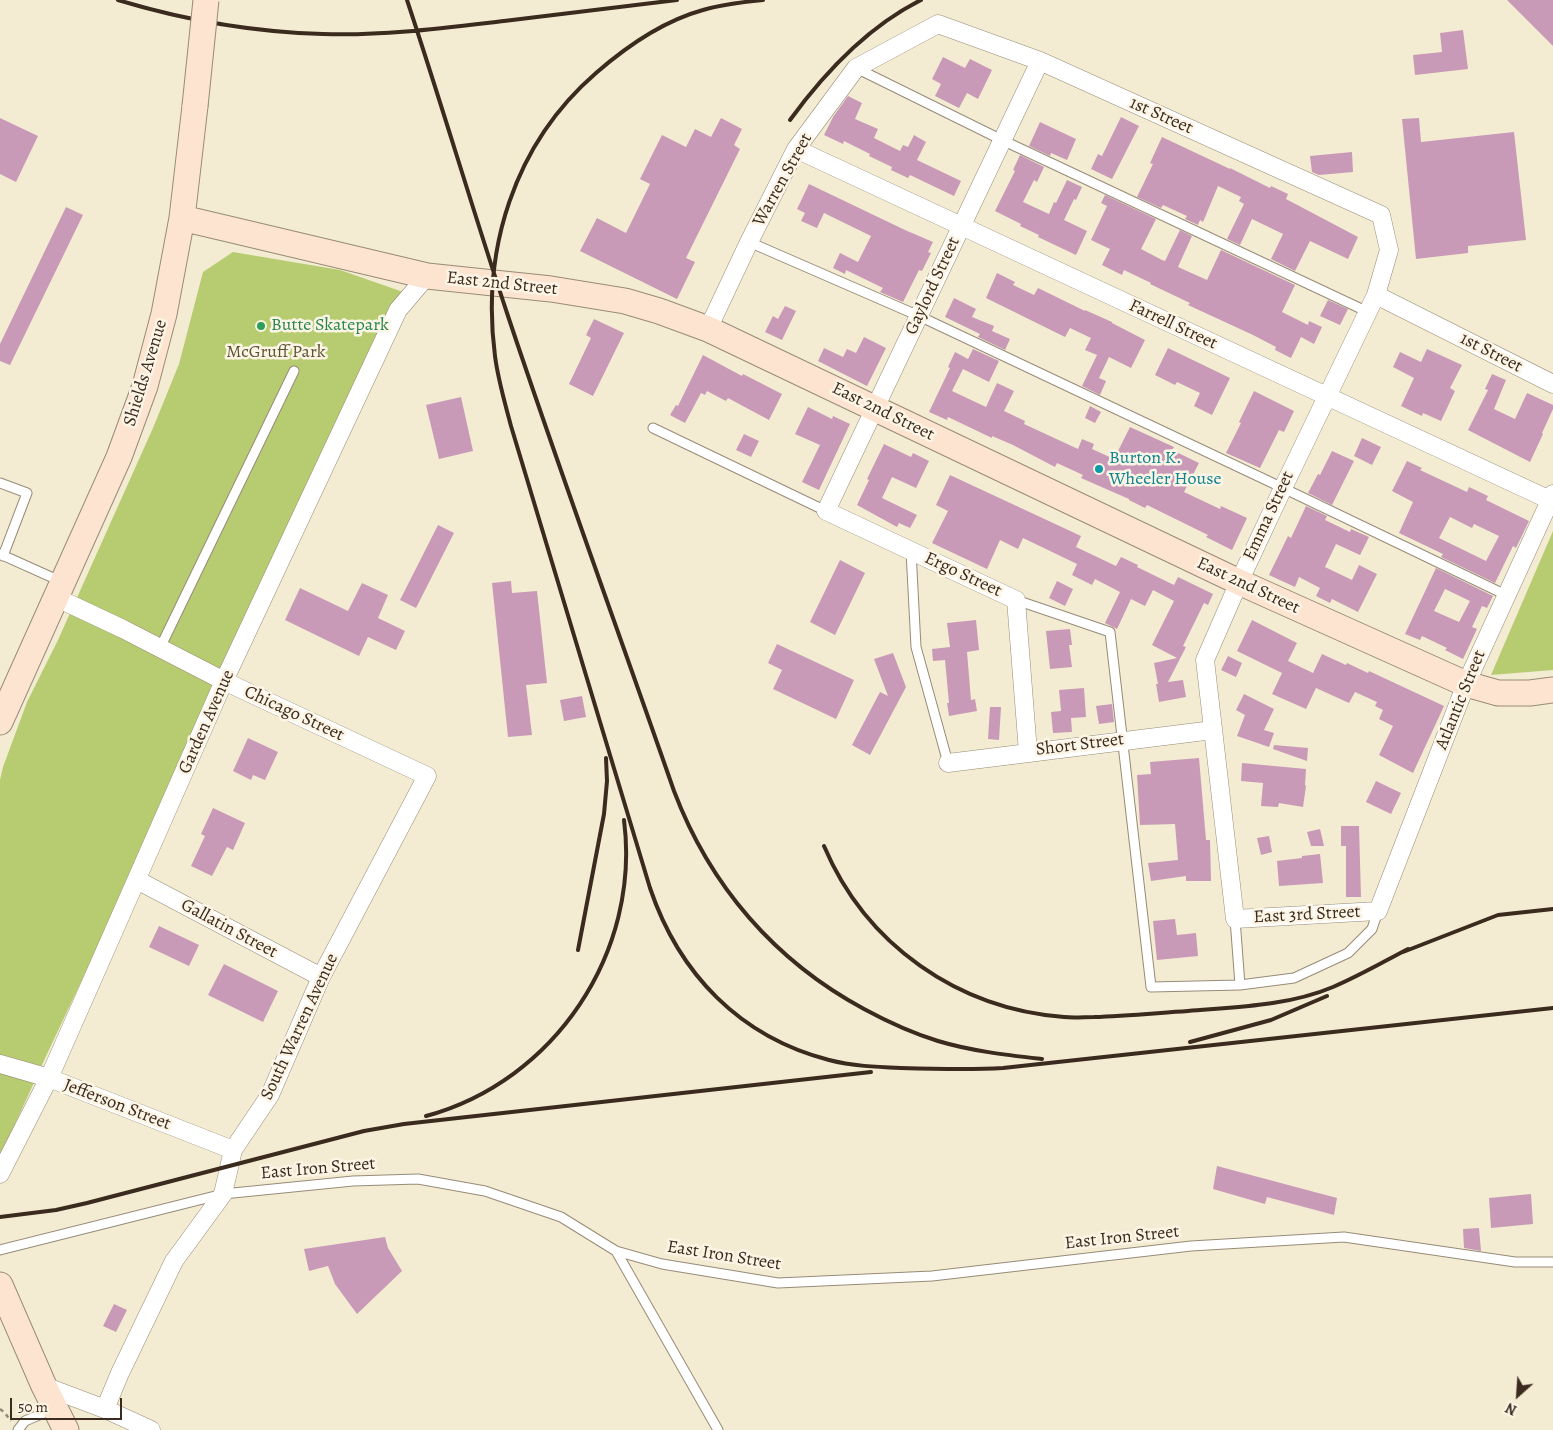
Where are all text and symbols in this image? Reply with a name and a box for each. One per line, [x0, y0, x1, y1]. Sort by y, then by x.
street label: 1st Street [1126, 92, 1196, 140]
street label: Warren Street [749, 130, 817, 230]
street label: Gaylord Street [901, 234, 965, 338]
street label: East 2nd Street [446, 267, 558, 301]
street label: Farrell Street [1125, 295, 1221, 355]
place label: Butte Skatepark [271, 315, 389, 337]
street label: Shields Avenue [120, 317, 172, 429]
marker: Butte Skatepark [255, 320, 267, 332]
street label: 1st Street [1456, 328, 1526, 378]
park label: McGruff Park [226, 342, 326, 364]
street label: East 2nd Street [828, 378, 938, 446]
place label: Burton K. Wheeler House [1109, 448, 1221, 490]
marker: Burton K. Wheeler House [1093, 463, 1105, 475]
street label: Emma Street [1239, 468, 1299, 564]
street label: Ergo Street [921, 548, 1005, 602]
street label: East 2nd Street [1193, 553, 1303, 619]
street label: Atlantic Street [1431, 647, 1491, 753]
street label: Garden Avenue [174, 667, 240, 777]
street label: Chicago Street [241, 681, 347, 747]
street label: Short Street [1035, 729, 1125, 761]
street label: Gallatin Street [177, 895, 281, 963]
street label: East 3rd Street [1253, 901, 1361, 929]
street label: South Warren Avenue [257, 950, 343, 1104]
street label: Jefferson Street [60, 1075, 174, 1135]
street label: East Iron Street [260, 1153, 376, 1185]
street label: East Iron Street [1064, 1221, 1180, 1255]
street label: East Iron Street [665, 1236, 783, 1276]
north arrow [1493, 1370, 1543, 1420]
scale bar [12, 1388, 125, 1420]
text: 50 m [18, 1397, 48, 1417]
text: N [1502, 1398, 1520, 1420]

